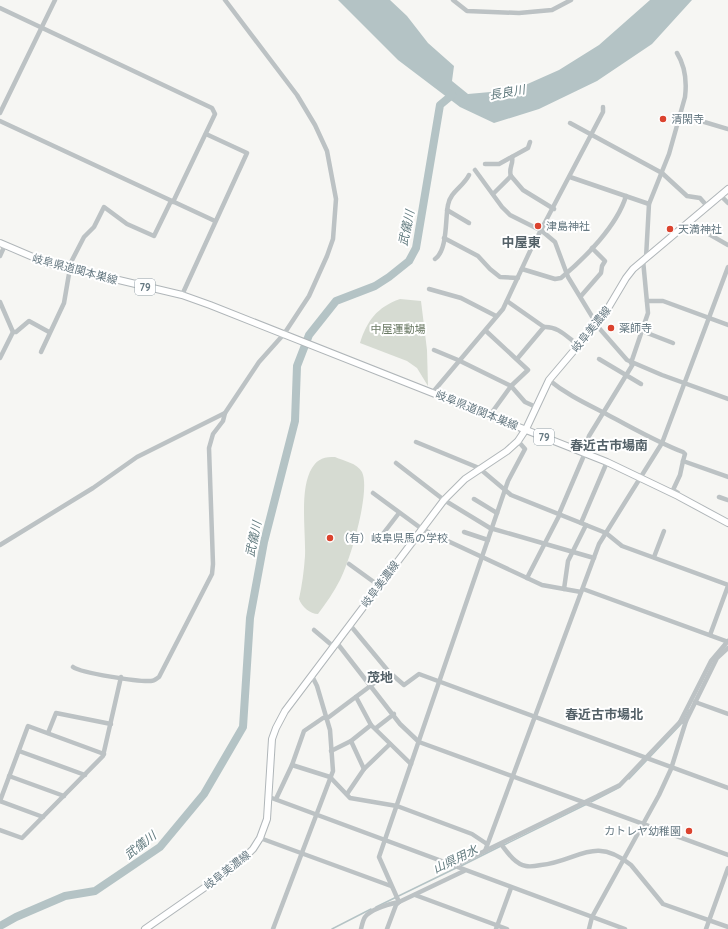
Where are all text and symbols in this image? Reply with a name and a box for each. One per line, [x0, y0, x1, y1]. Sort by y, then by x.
water label: 長良川 [488, 81, 528, 103]
place label: 清閑寺 [671, 112, 704, 126]
marker: 清閑寺 [658, 114, 668, 124]
water label: 武儀川 [395, 207, 417, 247]
place label: 津島神社 [546, 219, 590, 233]
marker: 津島神社 [533, 221, 543, 231]
place label: 天満神社 [678, 222, 722, 236]
marker: 天満神社 [665, 224, 675, 234]
district label: 中屋東 [501, 234, 541, 250]
street label: 岐阜県道関本巣線 [31, 251, 119, 287]
road number: 79 [135, 279, 155, 295]
street label: 岐阜美濃線 [568, 303, 614, 355]
place label: 薬師寺 [619, 321, 652, 335]
park label: 中屋運動場 [371, 322, 426, 336]
marker: 薬師寺 [606, 323, 616, 333]
street label: 岐阜県道関本巣線 [434, 387, 520, 433]
road number: 79 [534, 429, 554, 445]
district label: 春近古市場南 [570, 437, 648, 453]
water label: 武儀川 [242, 518, 264, 558]
place label: （有）岐阜県馬の学校 [338, 531, 448, 545]
marker: （有）岐阜県馬の学校 [325, 533, 335, 543]
street label: 岐阜美濃線 [358, 558, 402, 610]
district label: 茂地 [367, 669, 393, 685]
district label: 春近古市場北 [565, 706, 643, 722]
place label: カトレヤ幼稚園 [604, 824, 681, 838]
marker: カトレヤ幼稚園 [684, 826, 694, 836]
water label: 武儀川 [121, 827, 160, 862]
water label: 山県用水 [430, 841, 482, 876]
street label: 岐阜美濃線 [201, 848, 253, 892]

